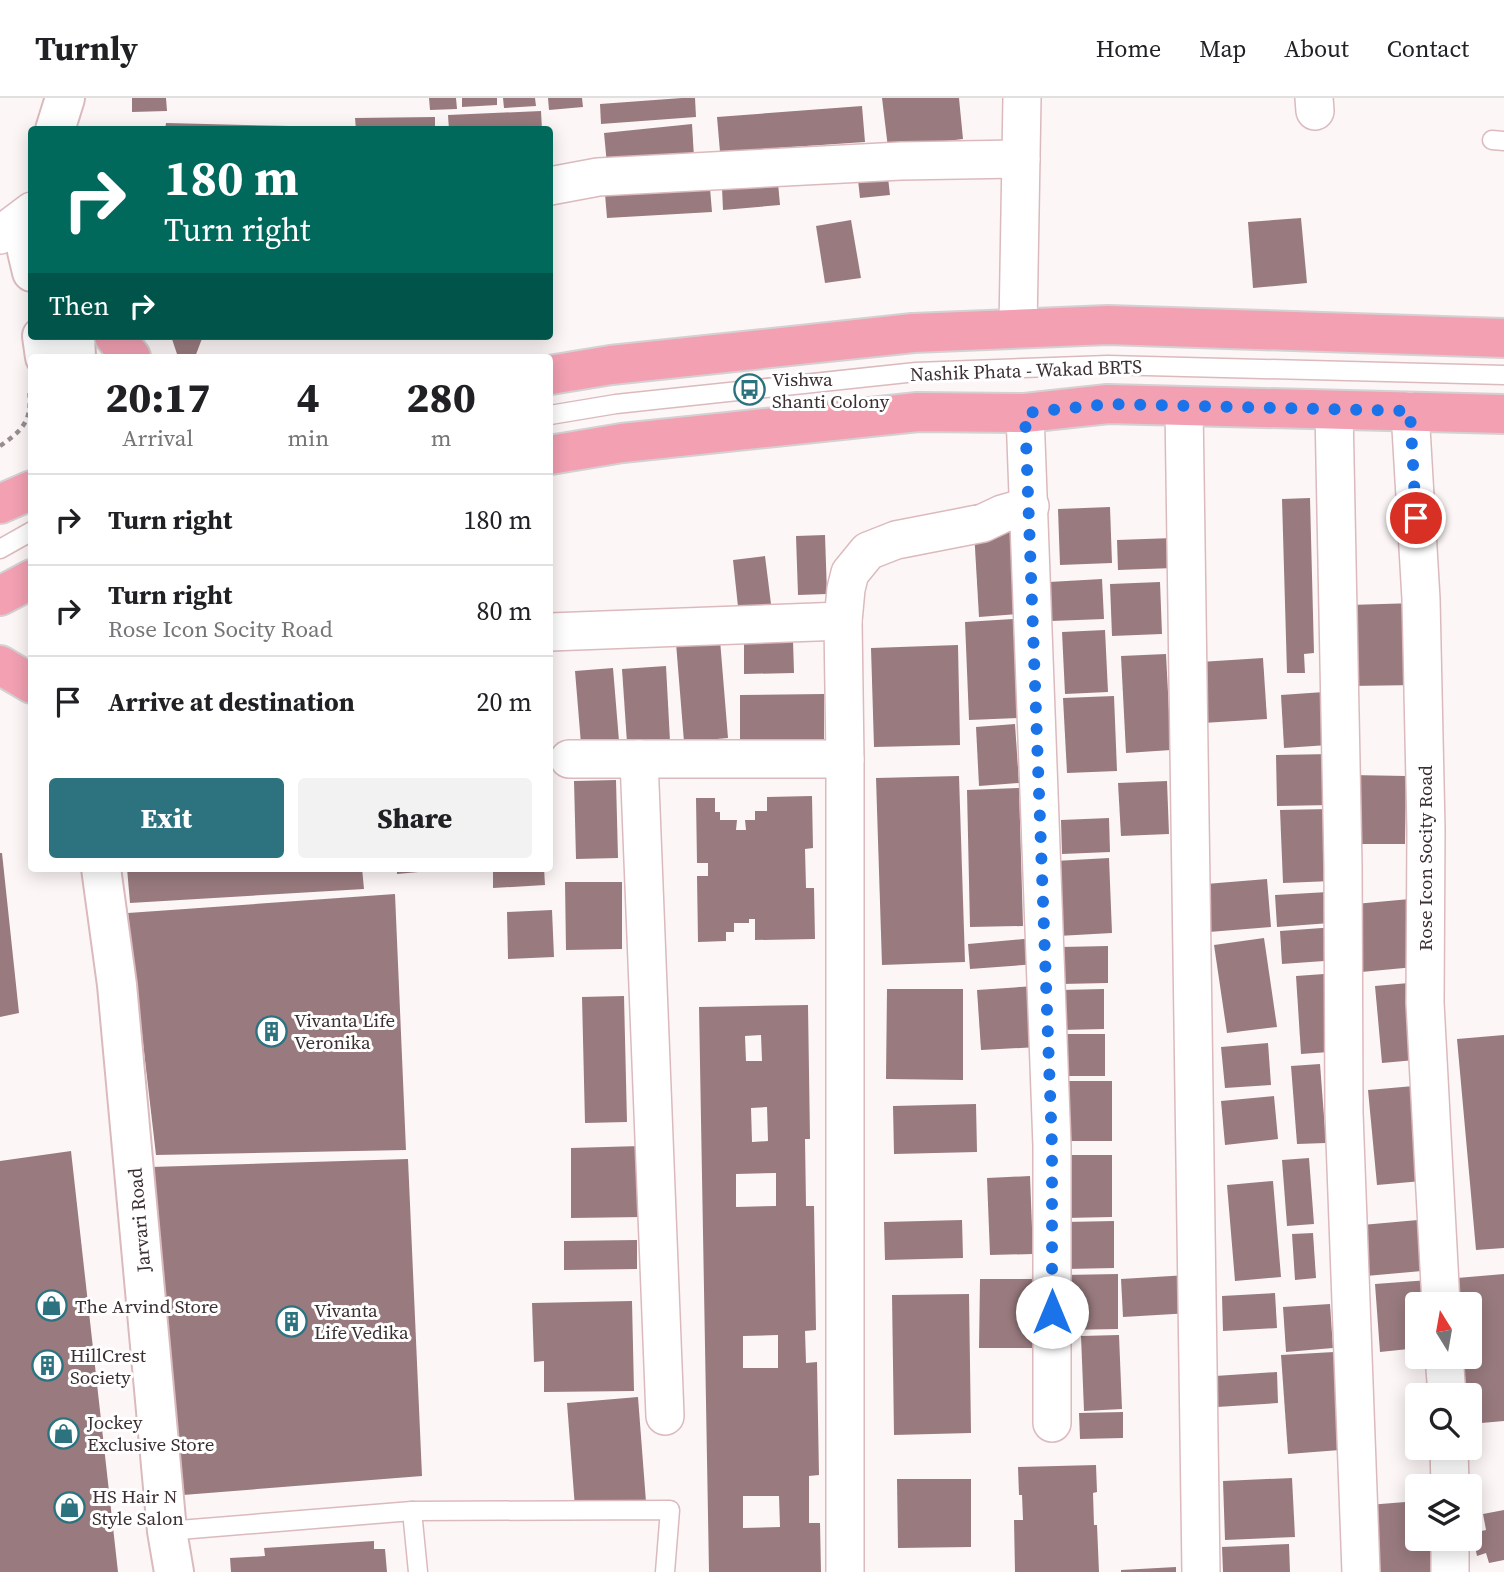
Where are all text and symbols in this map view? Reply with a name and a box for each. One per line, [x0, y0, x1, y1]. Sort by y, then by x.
text: Turnly [35, 26, 138, 71]
text: Home [1096, 32, 1161, 65]
text: Map [1199, 32, 1246, 65]
text: About [1284, 32, 1349, 65]
text: Contact [1387, 32, 1469, 65]
text: 180 m [164, 144, 299, 211]
icon: right [49, 154, 140, 245]
text: Turn right [164, 208, 310, 252]
icon: right [123, 287, 161, 325]
text: Then [49, 288, 109, 324]
street label: Nashik Phata - Wakad BRTS [910, 353, 1142, 387]
place label: Vishwa Shanti Colony [772, 366, 889, 414]
text: 20:17 [105, 368, 210, 426]
text: 4 [297, 368, 320, 426]
text: 280 [406, 368, 476, 426]
bus stop icon: Vishwa Shanti Colony [732, 373, 766, 407]
text: Arrival [122, 422, 193, 454]
text: min [288, 422, 329, 454]
text: m [431, 422, 451, 454]
pin [1386, 488, 1446, 548]
icon: arrive [1397, 499, 1435, 537]
icon: right [49, 501, 87, 539]
text: Turn right [108, 502, 232, 538]
text: 180 m [464, 502, 532, 538]
text: Turn right [108, 577, 232, 613]
icon: right [49, 592, 87, 630]
text: 80 m [477, 593, 532, 629]
text: Rose Icon Socity Road [108, 613, 333, 645]
icon: arrive [49, 683, 87, 721]
text: Arrive at destination [108, 684, 355, 720]
text: 20 m [477, 684, 532, 720]
street label: Rose Icon Socity Road [1412, 765, 1438, 951]
button: Exit [49, 778, 284, 858]
button: Share [298, 778, 532, 858]
place label: Vivanta Life Veronika [294, 1007, 395, 1055]
building icon: Vivanta Life Veronika [254, 1014, 288, 1048]
street label: Jarvari Road [121, 1167, 157, 1274]
position arrow [1015, 1275, 1089, 1349]
shop icon: The Arvind Store [35, 1289, 69, 1323]
north arrow [1405, 1292, 1482, 1368]
map controls [1405, 1292, 1482, 1551]
place label: The Arvind Store [75, 1293, 219, 1319]
place label: Vivanta Life Vedika [314, 1297, 409, 1345]
building icon: Vivanta Life Vedika [274, 1304, 308, 1338]
place label: HillCrest Society [70, 1342, 147, 1390]
building icon: HillCrest Society [30, 1349, 64, 1383]
button: search [1405, 1383, 1482, 1460]
place label: Jockey Exclusive Store [86, 1409, 214, 1457]
shop icon: Jockey Exclusive Store [47, 1416, 81, 1450]
button: layers [1405, 1474, 1482, 1551]
place label: HS Hair N Style Salon [92, 1483, 184, 1531]
shop icon: HS Hair N Style Salon [52, 1490, 86, 1524]

